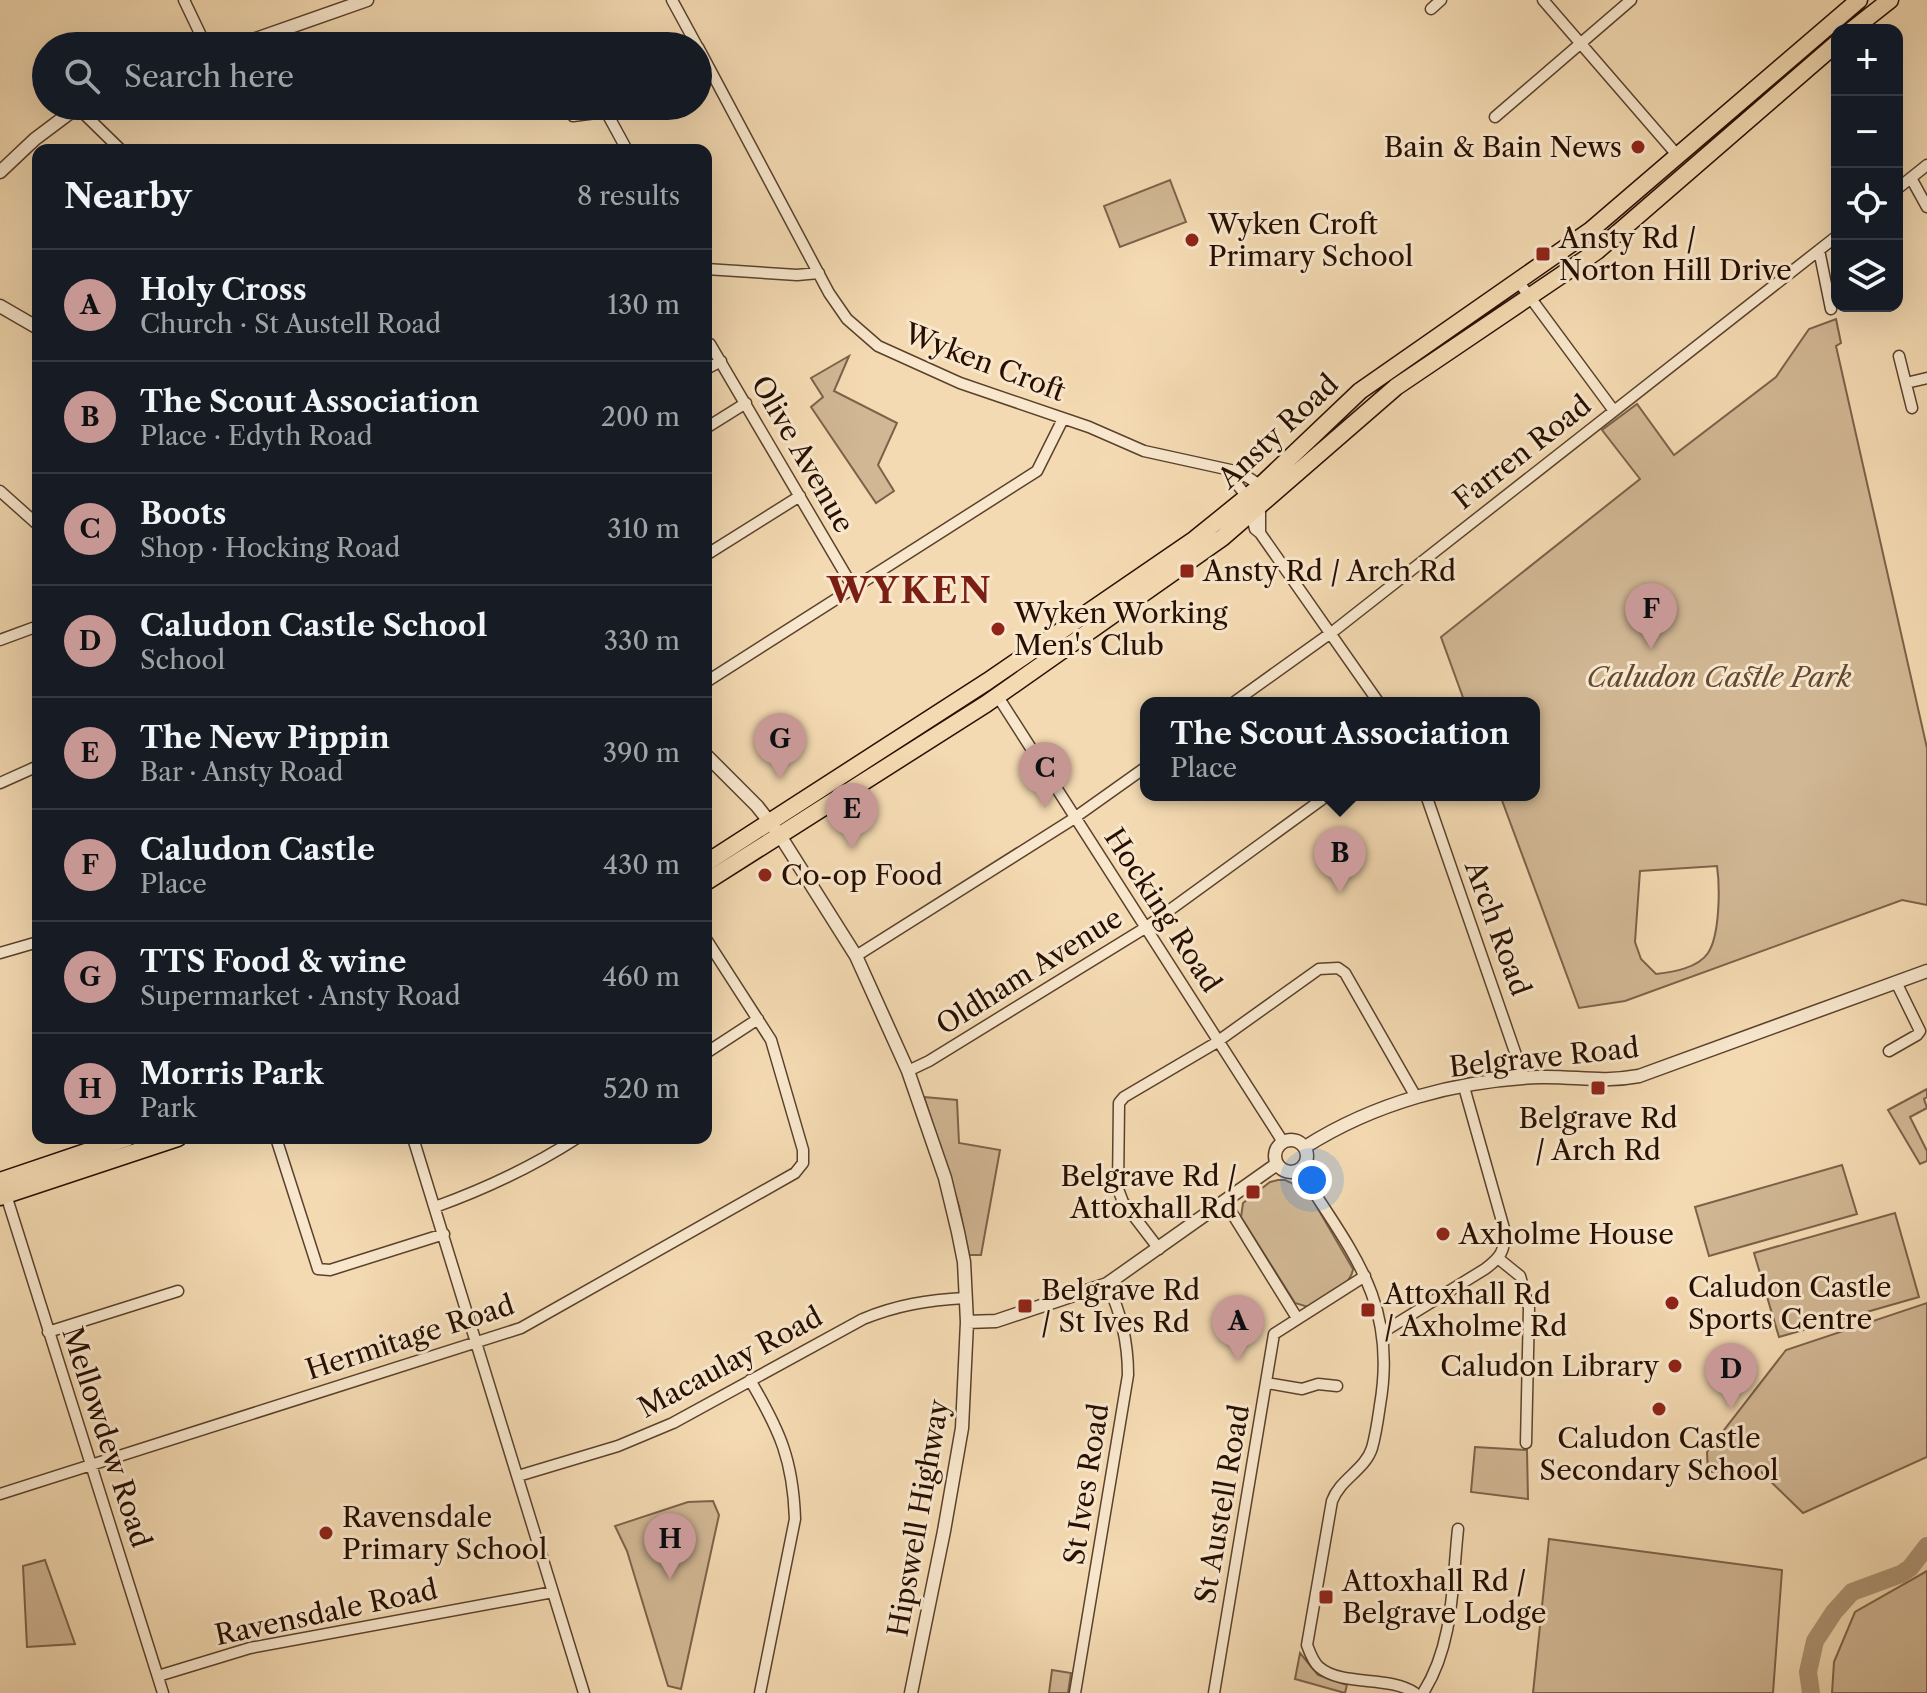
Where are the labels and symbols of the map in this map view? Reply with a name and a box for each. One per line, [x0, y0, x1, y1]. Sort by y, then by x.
place label: Bain & Bain News [1384, 130, 1622, 164]
marker: Bain & Bain News [1629, 138, 1647, 156]
place label: Wyken Croft Primary School [1207, 207, 1413, 273]
place label: Ansty Rd / Norton Hill Drive [1558, 221, 1792, 287]
marker: Wyken Croft Primary School [1183, 231, 1201, 249]
marker: Ansty Rd / Norton Hill Drive [1534, 245, 1552, 263]
street label: Wyken Croft [899, 315, 1071, 409]
street label: Ansty Road [1210, 367, 1345, 496]
street label: Olive Avenue [744, 370, 862, 538]
street label: Farren Road [1446, 388, 1598, 516]
place label: Ansty Rd / Arch Rd [1202, 554, 1456, 588]
marker: Ansty Rd / Arch Rd [1178, 562, 1196, 580]
district label: WYKEN [826, 568, 993, 612]
pin: F [1625, 583, 1677, 649]
place label: Wyken Working Men's Club [1013, 596, 1228, 662]
marker: Wyken Working Men's Club [989, 620, 1007, 638]
park label: Caludon Castle Park [1587, 660, 1852, 694]
pin: G [754, 713, 806, 779]
pin: C [1019, 742, 1071, 808]
pin: E [826, 783, 878, 849]
street label: Hocking Road [1097, 822, 1229, 998]
pin: B [1314, 827, 1366, 893]
street label: Arch Road [1458, 855, 1538, 1000]
place label: Co-op Food [781, 858, 943, 892]
marker: Co-op Food [756, 866, 774, 884]
street label: Oldham Avenue [930, 900, 1128, 1042]
street label: Belgrave Road [1447, 1030, 1641, 1084]
marker: Belgrave Rd / Arch Rd [1589, 1079, 1607, 1097]
place label: Belgrave Rd / Arch Rd [1518, 1101, 1678, 1167]
place label: Belgrave Rd / Attoxhall Rd [1060, 1159, 1237, 1225]
your location [1292, 1160, 1332, 1200]
marker: Belgrave Rd / Attoxhall Rd [1244, 1183, 1262, 1201]
place label: Axholme House [1458, 1217, 1674, 1251]
marker: Axholme House [1434, 1225, 1452, 1243]
place label: Caludon Castle Sports Centre [1688, 1270, 1891, 1336]
place label: Belgrave Rd / St Ives Rd [1041, 1273, 1200, 1339]
place label: Attoxhall Rd / Axholme Rd [1383, 1277, 1567, 1343]
street label: Hermitage Road [301, 1287, 519, 1387]
marker: Caludon Castle Sports Centre [1663, 1294, 1681, 1312]
pin: A [1212, 1295, 1264, 1361]
marker: Belgrave Rd / St Ives Rd [1016, 1297, 1034, 1315]
street label: Macaulay Road [632, 1299, 828, 1425]
marker: Attoxhall Rd / Axholme Rd [1359, 1301, 1377, 1319]
street label: Mellowdew Road [55, 1322, 159, 1552]
pin: D [1705, 1343, 1757, 1409]
place label: Caludon Library [1440, 1349, 1659, 1383]
marker: Caludon Library [1666, 1357, 1684, 1375]
street label: Hipswell Highway [880, 1396, 956, 1639]
marker: Caludon Castle Secondary School [1650, 1400, 1668, 1418]
street label: St Ives Road [1056, 1401, 1116, 1567]
street label: St Austell Road [1188, 1402, 1256, 1606]
place label: Caludon Castle Secondary School [1539, 1421, 1779, 1487]
place label: Ravensdale Primary School [342, 1500, 547, 1566]
pin: H [644, 1513, 696, 1579]
marker: Ravensdale Primary School [317, 1524, 335, 1542]
place label: Attoxhall Rd / Belgrave Lodge [1341, 1564, 1546, 1630]
street label: Ravensdale Road [212, 1572, 440, 1652]
marker: Attoxhall Rd / Belgrave Lodge [1317, 1588, 1335, 1606]

